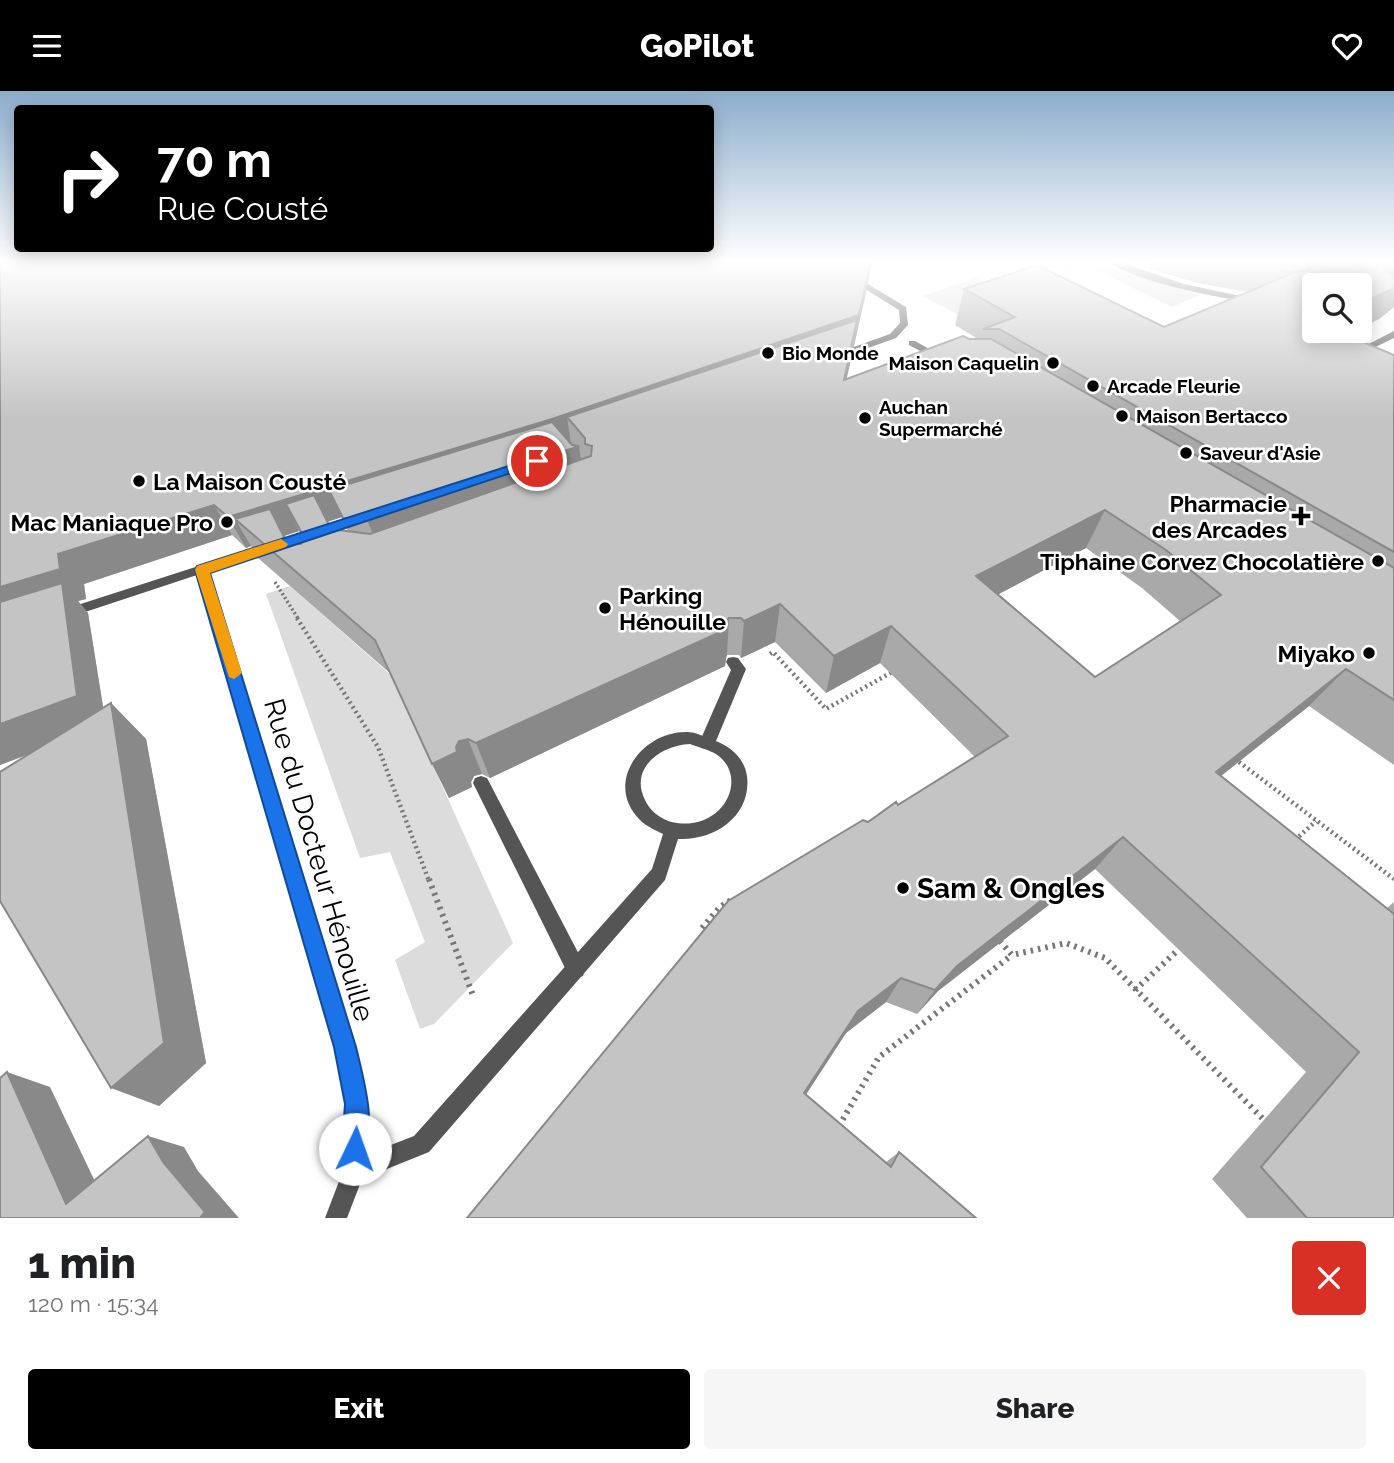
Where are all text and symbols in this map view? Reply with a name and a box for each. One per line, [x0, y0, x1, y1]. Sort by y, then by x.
icon: menu [28, 27, 66, 65]
text: GoPilot [640, 27, 754, 64]
icon: heart [1328, 27, 1366, 65]
text: 70 m [157, 131, 272, 188]
icon: right [42, 133, 133, 224]
text: Rue Cousté [157, 190, 328, 227]
map controls [1302, 273, 1372, 343]
button: search [1302, 273, 1372, 343]
place label: Bio Monde [782, 342, 879, 364]
marker: Bio Monde [760, 345, 776, 361]
place label: Maison Caquelin [889, 352, 1039, 374]
marker: Maison Caquelin [1045, 355, 1061, 371]
place label: Arcade Fleurie [1107, 375, 1240, 397]
marker: Arcade Fleurie [1085, 378, 1101, 394]
place label: Auchan Supermarché [879, 396, 1003, 440]
place label: Maison Bertacco [1136, 405, 1288, 427]
marker: Maison Bertacco [1114, 408, 1130, 424]
marker: Auchan Supermarché [857, 410, 873, 426]
pin [507, 431, 567, 491]
icon: arrive [518, 442, 556, 480]
place label: Saveur d'Asie [1200, 442, 1321, 464]
marker: Saveur d'Asie [1178, 445, 1194, 461]
place label: La Maison Cousté [153, 468, 347, 495]
marker: La Maison Cousté [131, 473, 147, 489]
place label: Pharmacie des Arcades [1152, 490, 1287, 543]
marker: Pharmacie des Arcades [1293, 508, 1309, 524]
place label: Mac Maniaque Pro [11, 509, 213, 536]
marker: Mac Maniaque Pro [219, 514, 235, 530]
place label: Tiphaine Corvez Chocolatière [1040, 548, 1364, 575]
marker: Tiphaine Corvez Chocolatière [1370, 553, 1386, 569]
place label: Parking Hénouille [619, 582, 726, 635]
marker: Parking Hénouille [597, 600, 613, 616]
place label: Miyako [1278, 640, 1355, 667]
marker: Miyako [1361, 645, 1377, 661]
street label: Rue du Docteur Hénouille [257, 695, 381, 1025]
place label: Sam & Ongles [917, 872, 1105, 905]
marker: Sam & Ongles [895, 880, 911, 896]
position arrow [318, 1112, 392, 1186]
text: 1 min [28, 1239, 136, 1288]
button: close [1292, 1241, 1366, 1315]
text: 120 m · 15:34 [28, 1290, 159, 1317]
button: Exit [28, 1369, 690, 1449]
button: Share [704, 1369, 1366, 1449]

